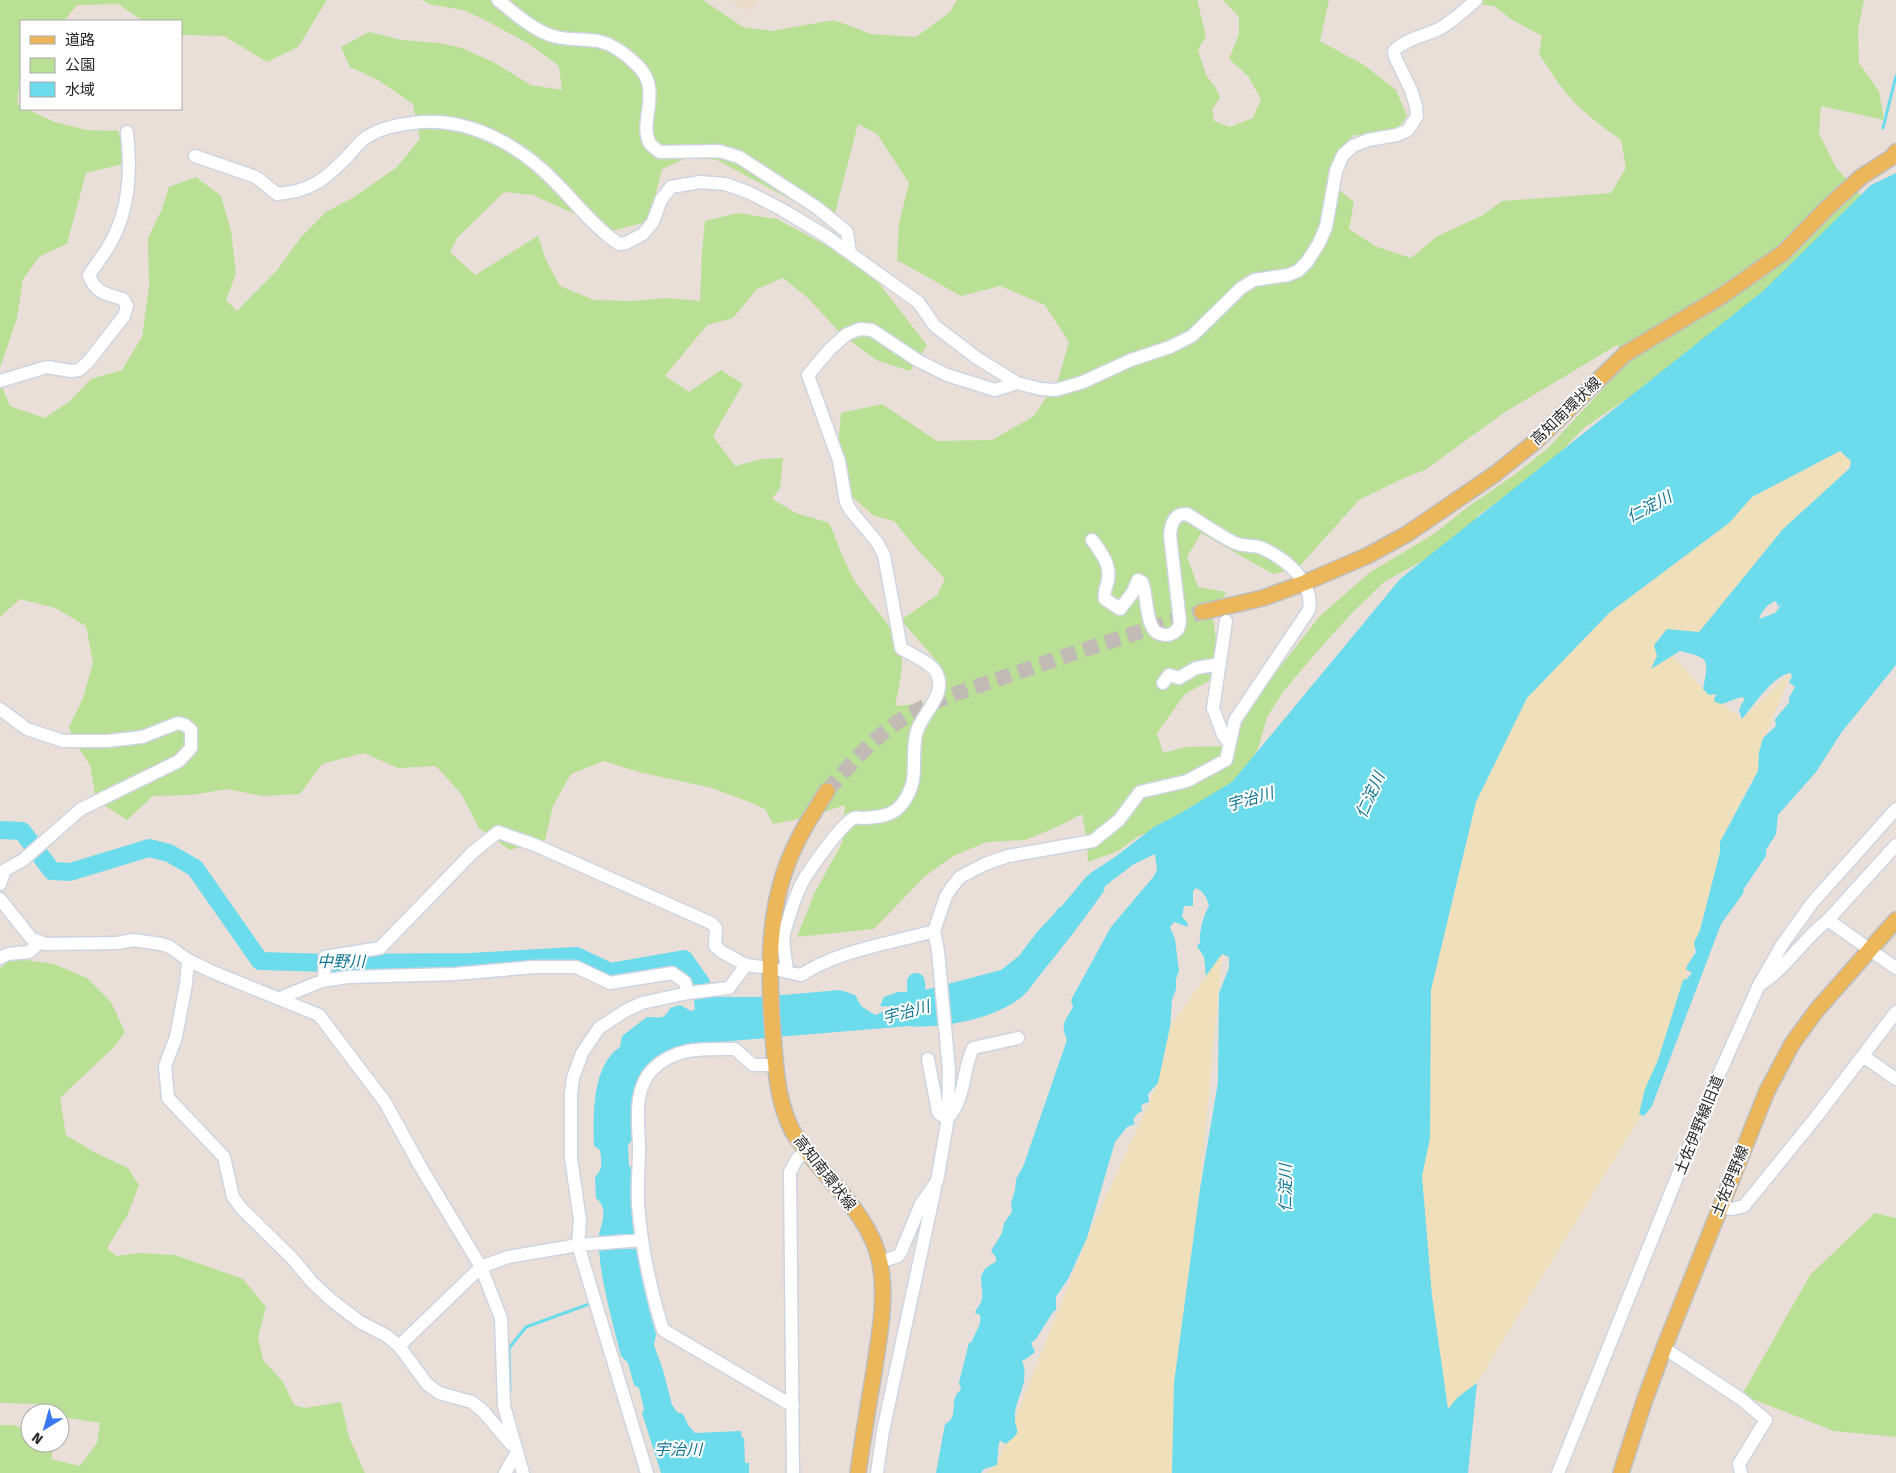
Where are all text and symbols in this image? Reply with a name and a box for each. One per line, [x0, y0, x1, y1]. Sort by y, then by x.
legend [20, 20, 182, 110]
text: 道路 [65, 31, 95, 49]
text: 公園 [65, 56, 95, 74]
text: 水域 [65, 81, 95, 99]
street label: 高知南環状線 [1527, 373, 1605, 449]
water label: 仁淀川 [1623, 486, 1676, 527]
water label: 仁淀川 [1352, 767, 1389, 821]
water label: 宇治川 [1224, 783, 1278, 815]
water label: 中野川 [317, 952, 367, 971]
water label: 宇治川 [880, 996, 934, 1027]
street label: 土佐伊野線旧道 [1671, 1073, 1727, 1177]
street label: 高知南環状線 [790, 1132, 860, 1214]
street label: 土佐伊野線 [1708, 1143, 1752, 1219]
water label: 仁淀川 [1276, 1162, 1295, 1212]
north arrow [20, 1403, 70, 1453]
text: N [29, 1428, 46, 1448]
water label: 宇治川 [654, 1440, 704, 1459]

